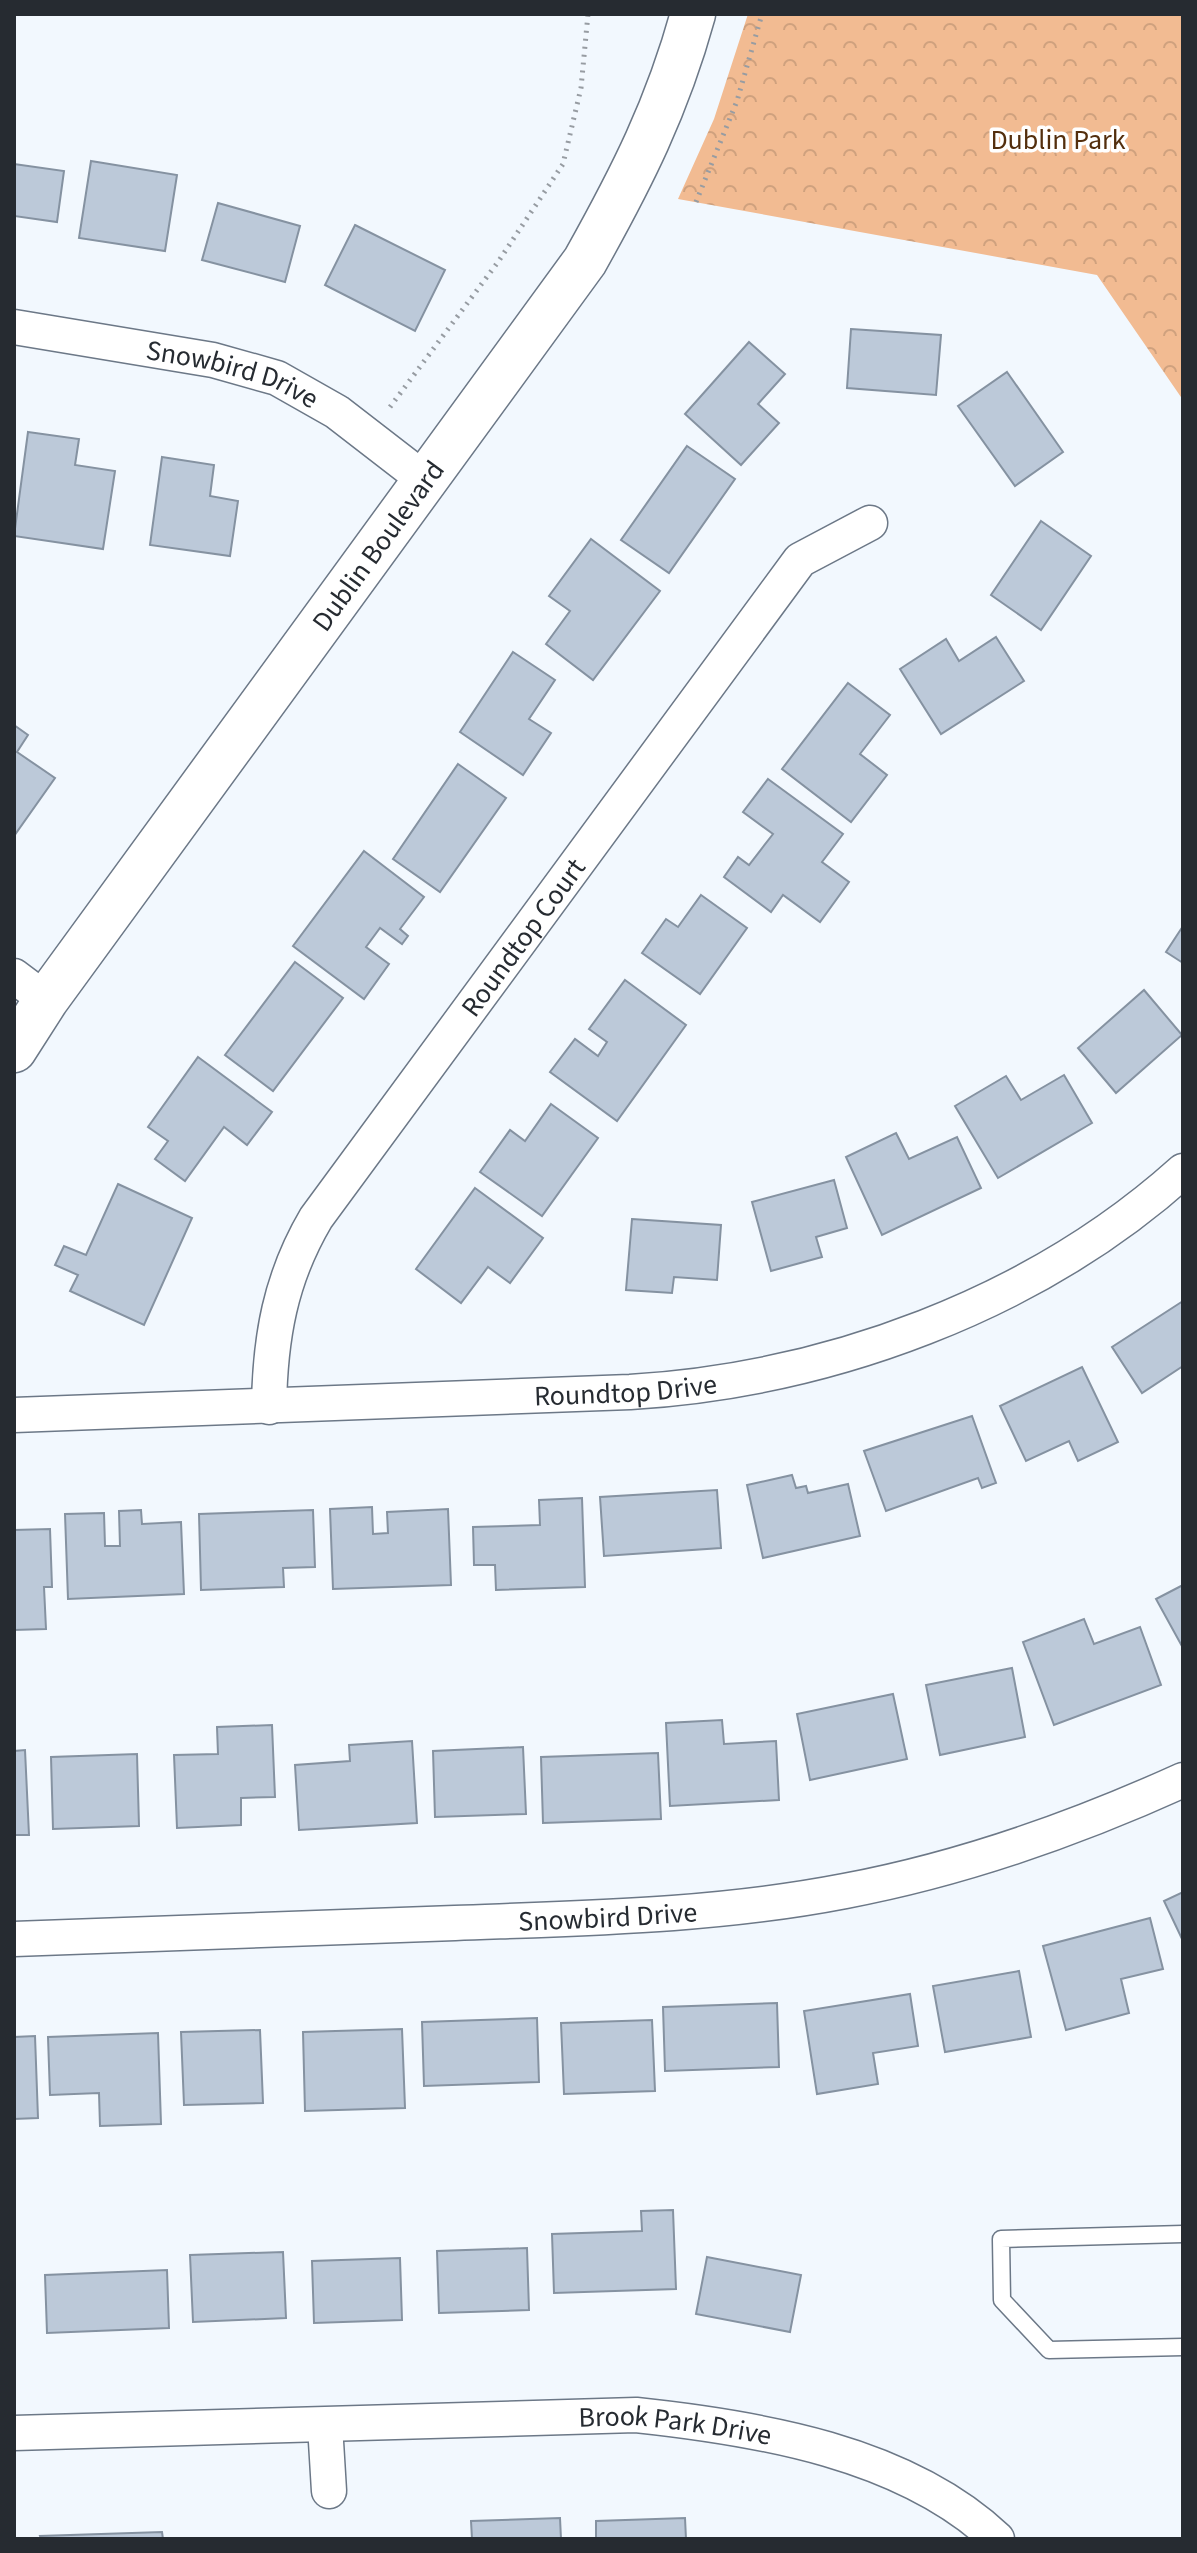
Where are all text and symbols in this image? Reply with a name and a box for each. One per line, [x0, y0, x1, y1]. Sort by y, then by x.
park label: Dublin Park [990, 120, 1126, 160]
street label: Snowbird Drive [143, 330, 326, 419]
street label: Dublin Boulevard [302, 452, 454, 640]
street label: Roundtop Court [452, 850, 596, 1025]
street label: Roundtop Drive [533, 1364, 720, 1417]
street label: Snowbird Drive [517, 1892, 699, 1942]
street label: Brook Park Drive [578, 2396, 775, 2456]

